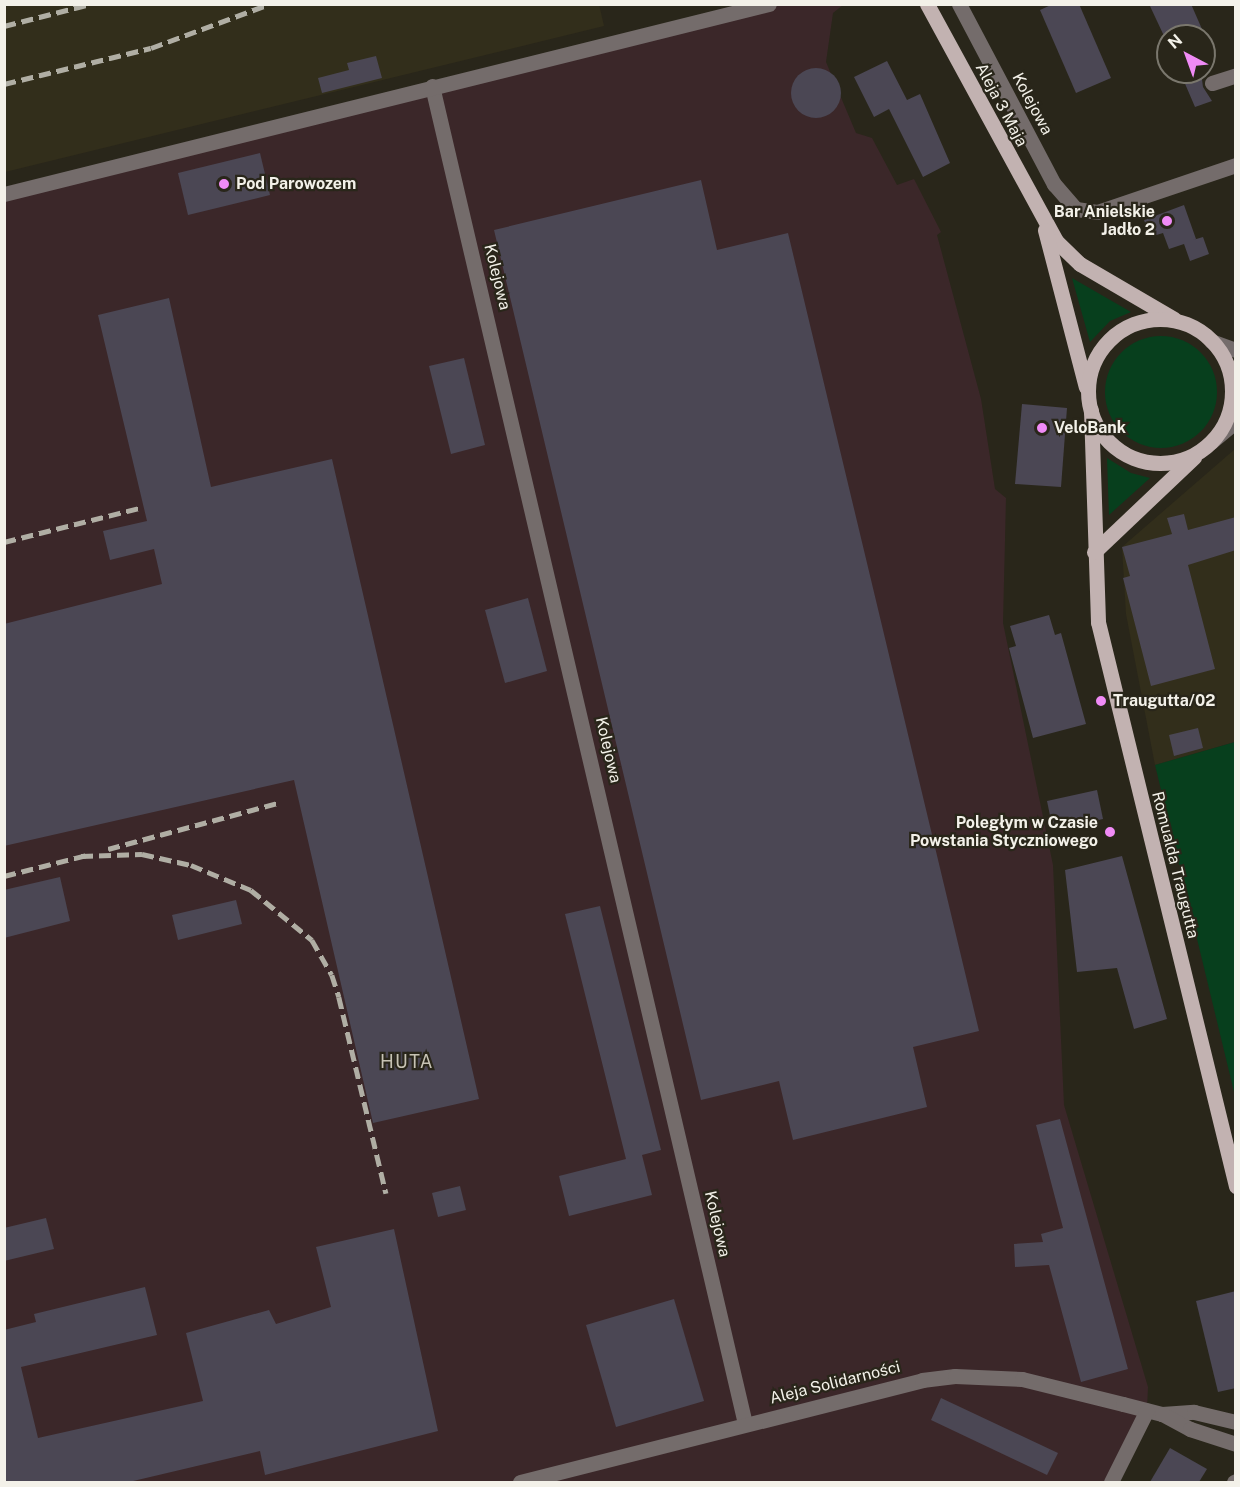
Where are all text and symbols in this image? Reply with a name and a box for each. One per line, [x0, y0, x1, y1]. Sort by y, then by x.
north arrow [1156, 24, 1216, 84]
text: N [1164, 30, 1186, 53]
street label: Aleja 3 Maja [971, 60, 1031, 150]
street label: Kolejowa [1008, 70, 1056, 138]
place label: Pod Parowozem [236, 174, 356, 194]
marker: Pod Parowozem [217, 177, 231, 191]
place label: Bar Anielskie Jadło 2 [1054, 202, 1155, 240]
marker: Bar Anielskie Jadło 2 [1160, 214, 1174, 228]
street label: Kolejowa [480, 242, 514, 312]
place label: VeloBank [1054, 418, 1126, 438]
marker: VeloBank [1035, 421, 1049, 435]
place label: Traugutta/02 [1113, 691, 1215, 711]
marker: Traugutta/02 [1094, 694, 1108, 708]
street label: Kolejowa [591, 715, 625, 785]
street label: Romualda Traugutta [1147, 790, 1203, 940]
place label: Poległym w Czasie Powstania Styczniowego [910, 813, 1098, 851]
marker: Poległym w Czasie Powstania Styczniowego [1103, 825, 1117, 839]
district label: HUTA [380, 1051, 434, 1073]
street label: Kolejowa [700, 1189, 734, 1259]
street label: Aleja Solidarności [768, 1357, 902, 1409]

